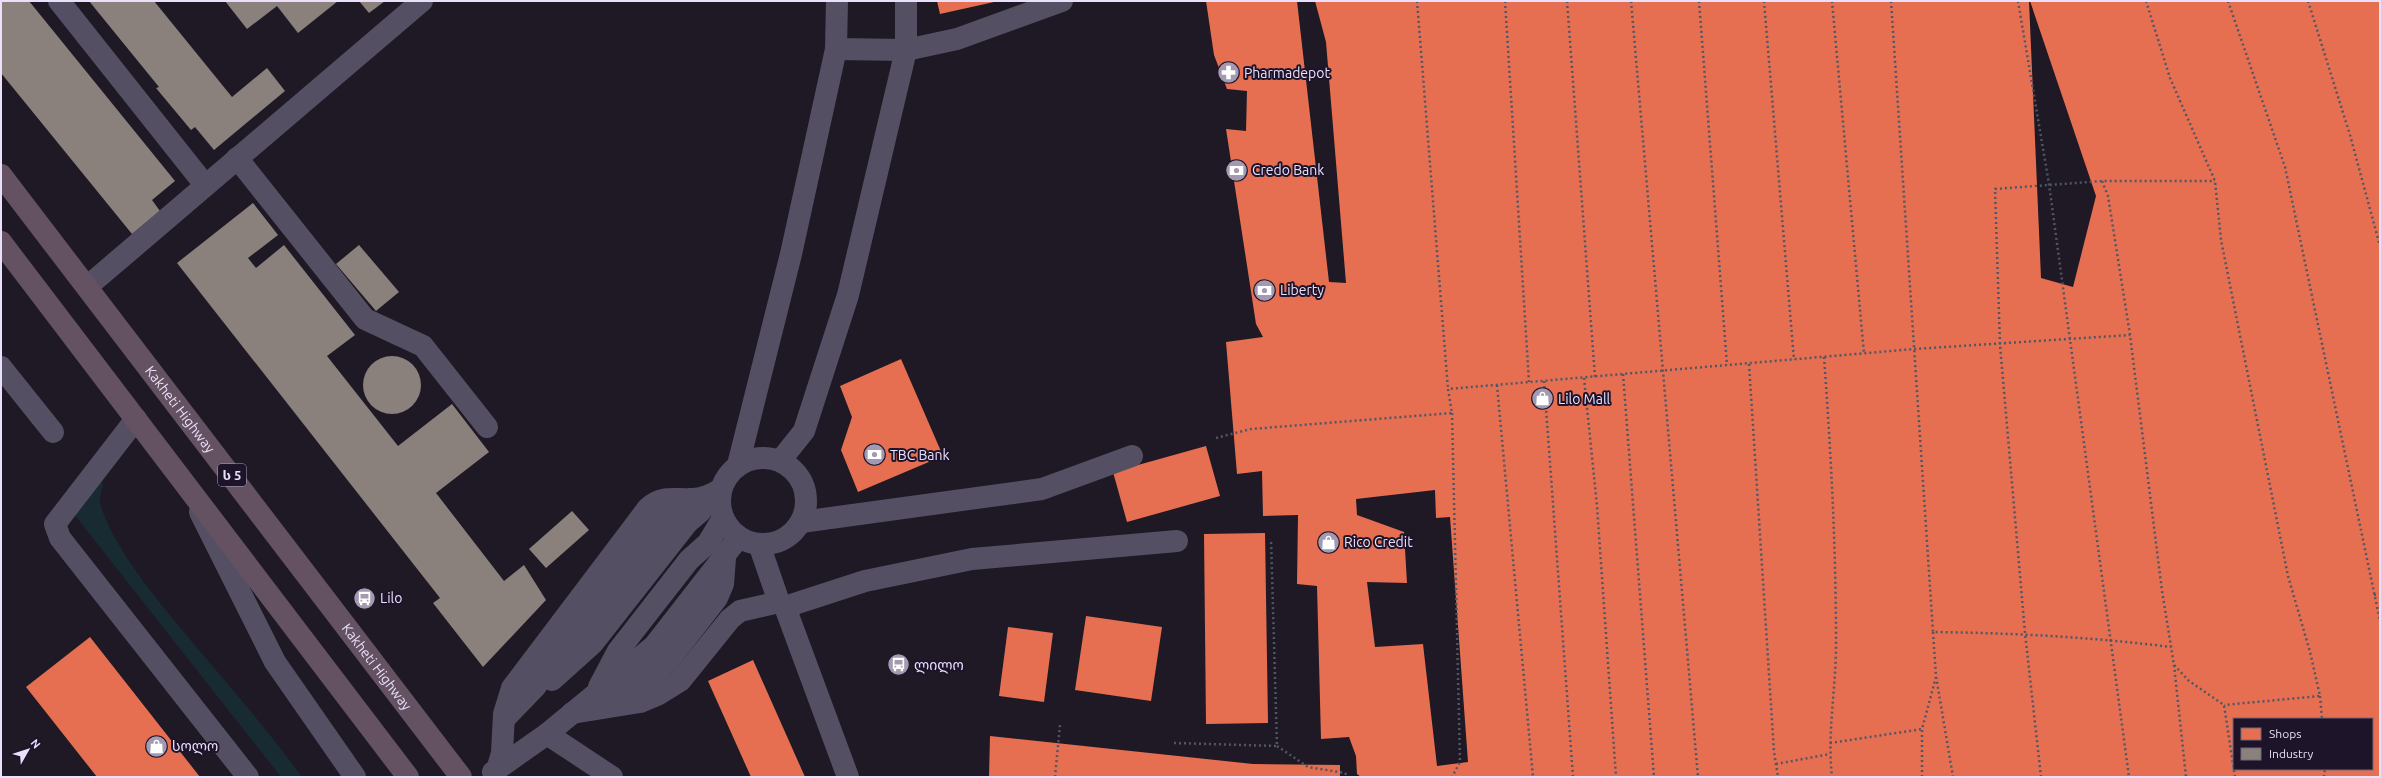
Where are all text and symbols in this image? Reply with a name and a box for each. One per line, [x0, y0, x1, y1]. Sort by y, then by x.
pharmacy icon: Pharmadepot [1215, 60, 1241, 86]
place label: Pharmadepot [1244, 65, 1330, 81]
bank icon: Credo Bank [1223, 157, 1249, 183]
place label: Credo Bank [1252, 162, 1324, 178]
bank icon: Liberty [1252, 277, 1278, 303]
place label: Liberty [1280, 282, 1324, 298]
street label: Kakheti Highway [142, 363, 218, 456]
shop icon: Lilo Mall [1529, 386, 1555, 412]
place label: Lilo Mall [1558, 391, 1611, 407]
bank icon: TBC Bank [862, 442, 888, 468]
place label: TBC Bank [890, 447, 950, 463]
road number: ს 5 [218, 464, 246, 486]
shop icon: Rico Credit [1315, 529, 1341, 555]
place label: Rico Credit [1344, 534, 1413, 550]
bus stop icon: Lilo [351, 585, 377, 611]
place label: Lilo [380, 590, 402, 606]
street label: Kakheti Highway [339, 620, 415, 713]
bus stop icon: ლილო [886, 652, 912, 678]
place label: ლილო [914, 657, 964, 674]
legend [2233, 718, 2373, 770]
text: Shops [2269, 727, 2301, 740]
north arrow [8, 730, 48, 770]
shop icon: სოლო [143, 733, 169, 759]
text: N [29, 737, 43, 751]
place label: სოლო [172, 738, 218, 755]
text: Industry [2269, 747, 2314, 760]

